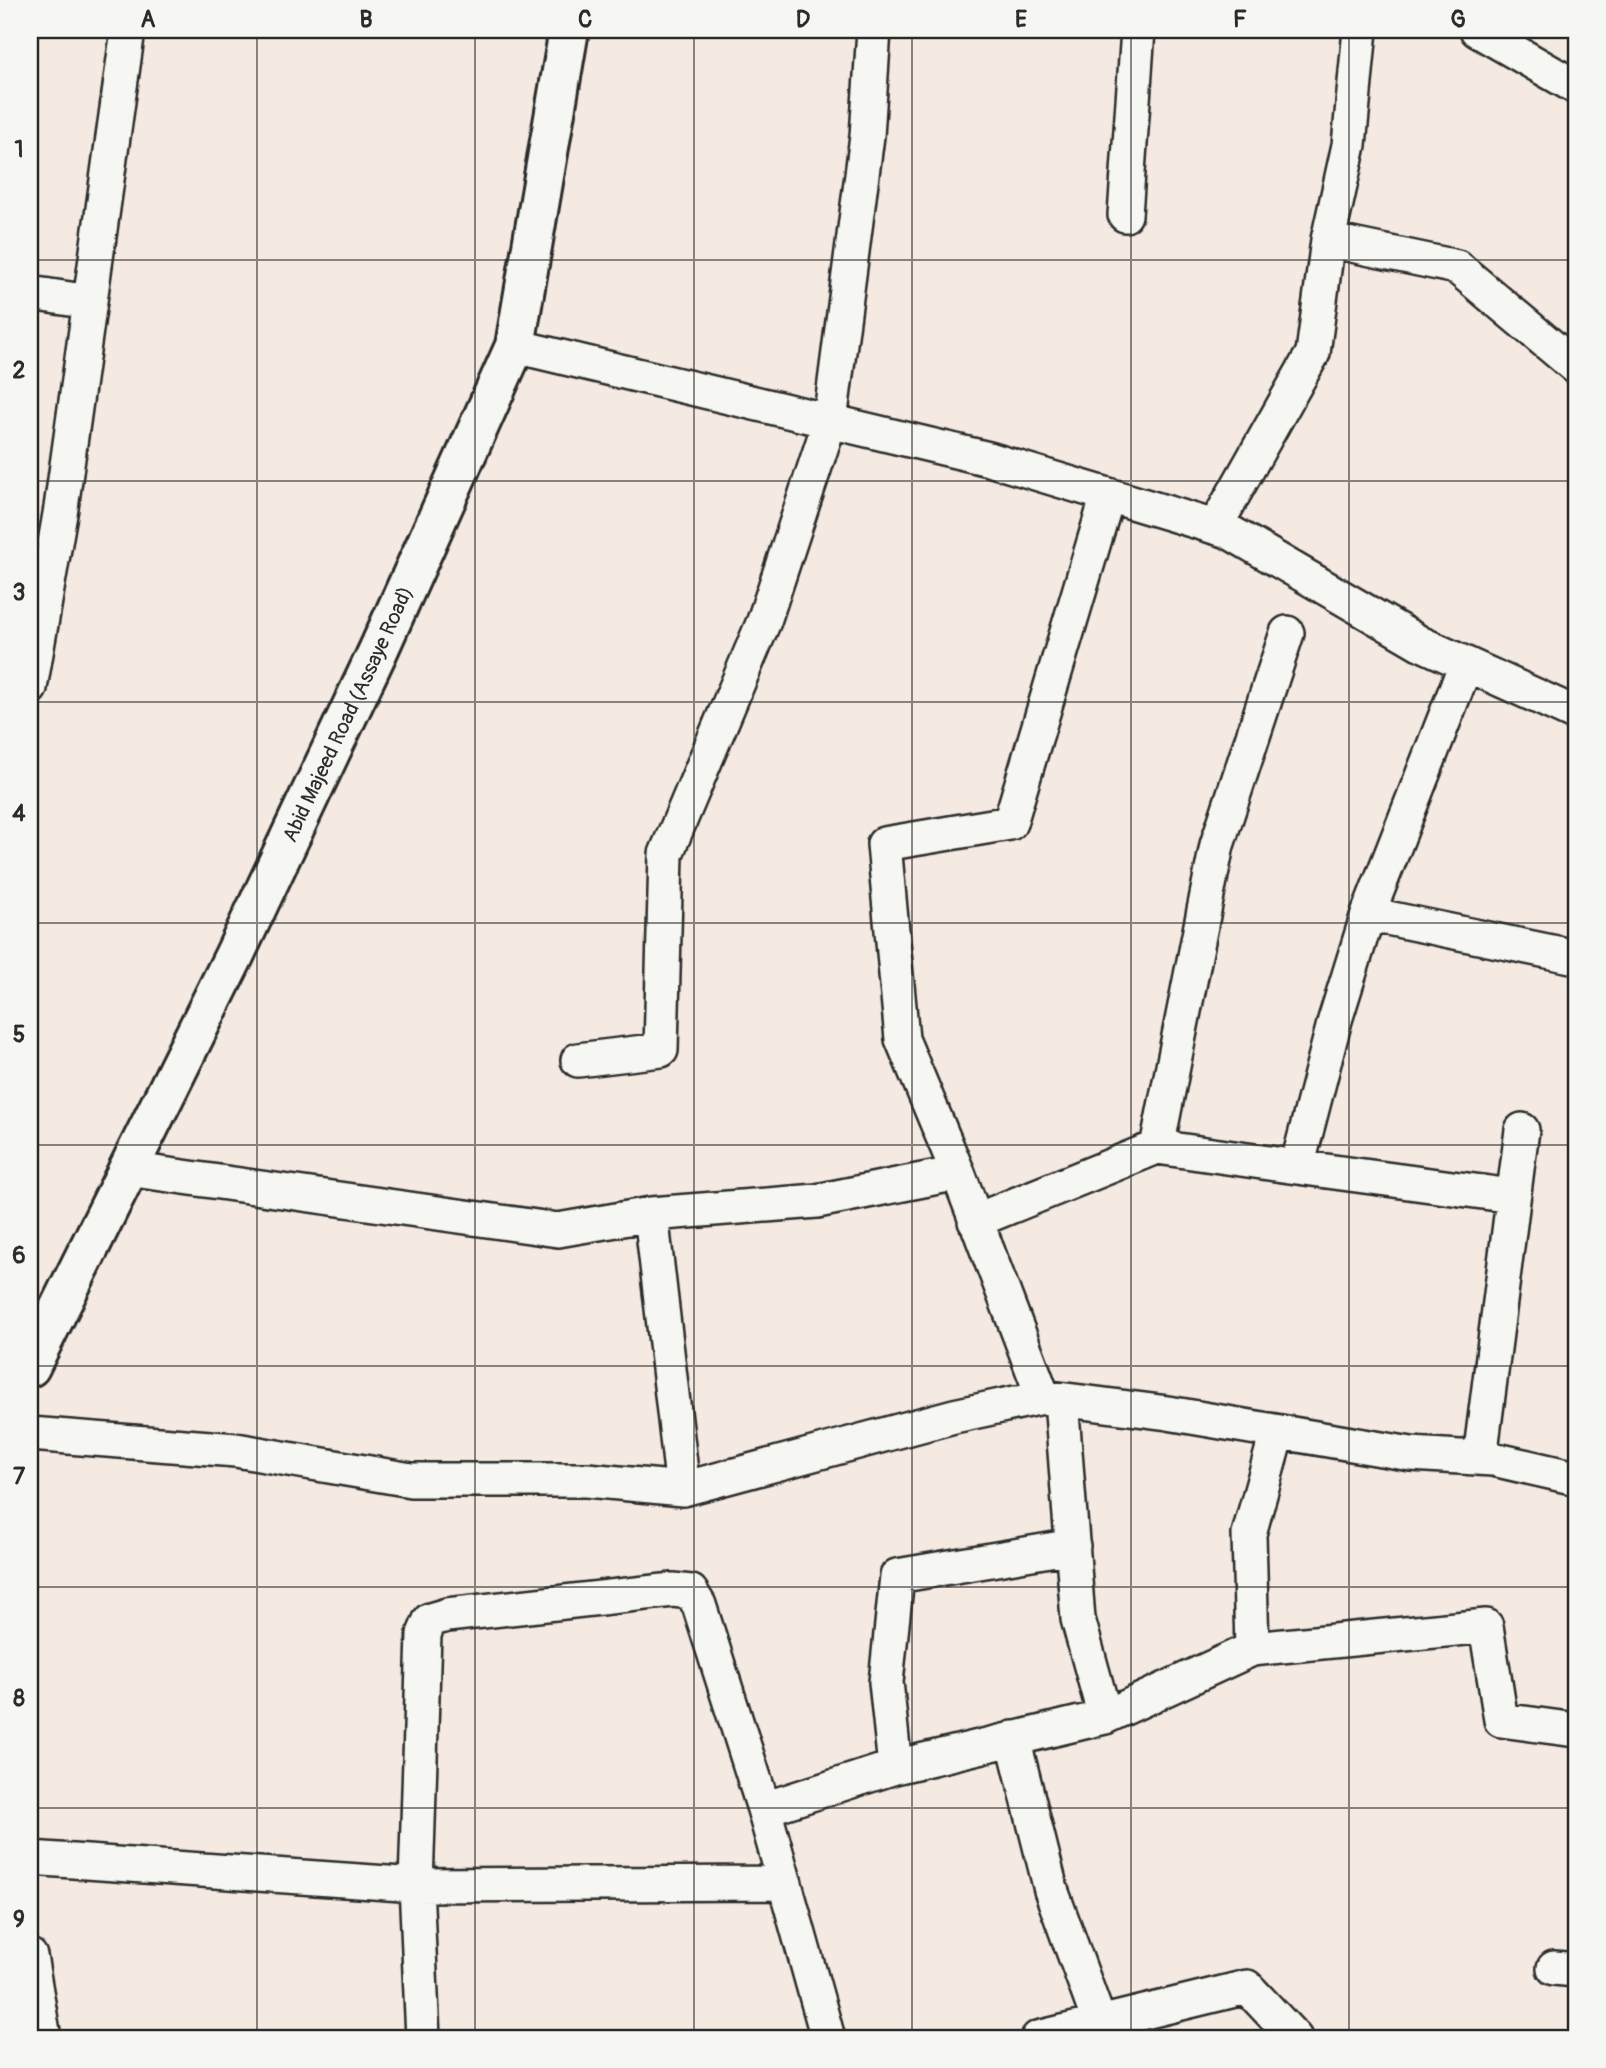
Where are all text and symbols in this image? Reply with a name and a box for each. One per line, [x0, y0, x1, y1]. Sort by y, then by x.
text: A [141, 5, 156, 34]
text: B [359, 5, 373, 34]
text: C [578, 5, 592, 34]
text: D [796, 5, 810, 34]
text: E [1015, 5, 1027, 34]
text: F [1233, 5, 1247, 34]
text: G [1450, 5, 1466, 34]
text: 1 [15, 135, 24, 164]
text: 2 [13, 356, 26, 385]
text: 3 [13, 578, 25, 607]
street label: Abid Majeed Road (Assaye Road) [276, 582, 419, 847]
text: 4 [12, 799, 26, 828]
text: 5 [13, 1020, 25, 1049]
text: 6 [12, 1241, 26, 1270]
text: 7 [13, 1462, 26, 1491]
text: 8 [13, 1684, 25, 1713]
text: 9 [13, 1905, 25, 1934]

